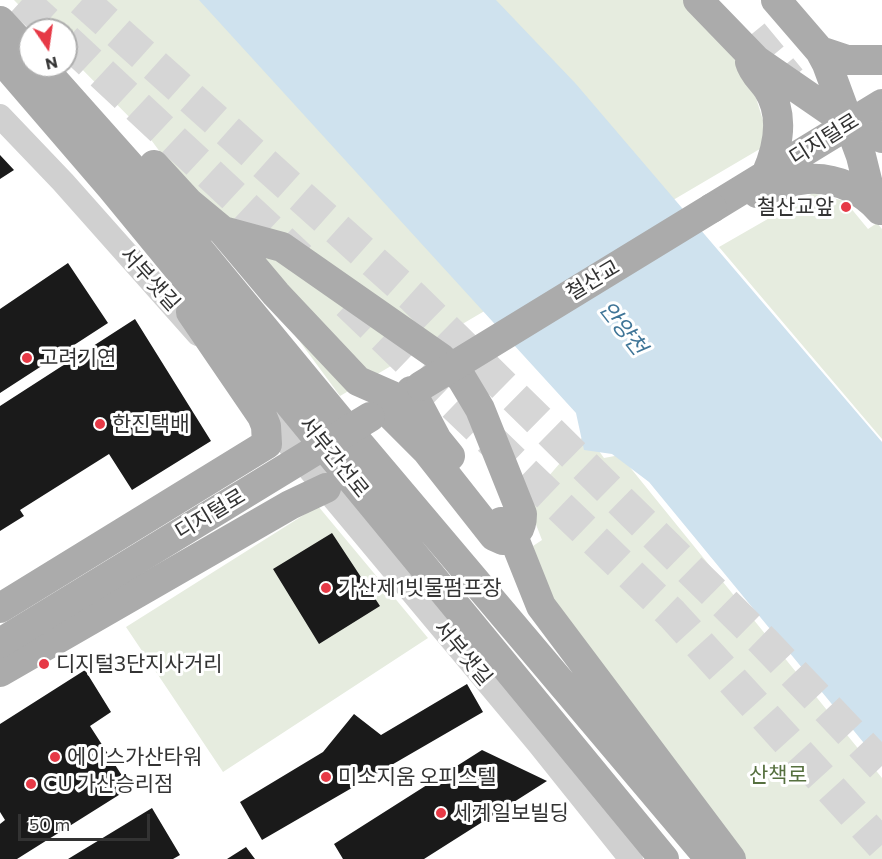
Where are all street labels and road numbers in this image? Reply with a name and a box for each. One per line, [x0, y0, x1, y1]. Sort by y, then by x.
street label: 디지털로 [785, 108, 863, 170]
street label: 서부샛길 [115, 242, 185, 316]
street label: 철산교 [562, 254, 624, 306]
street label: 서부간선로 [294, 412, 374, 502]
street label: 디지털로 [170, 483, 250, 545]
street label: 서부샛길 [429, 615, 497, 691]

